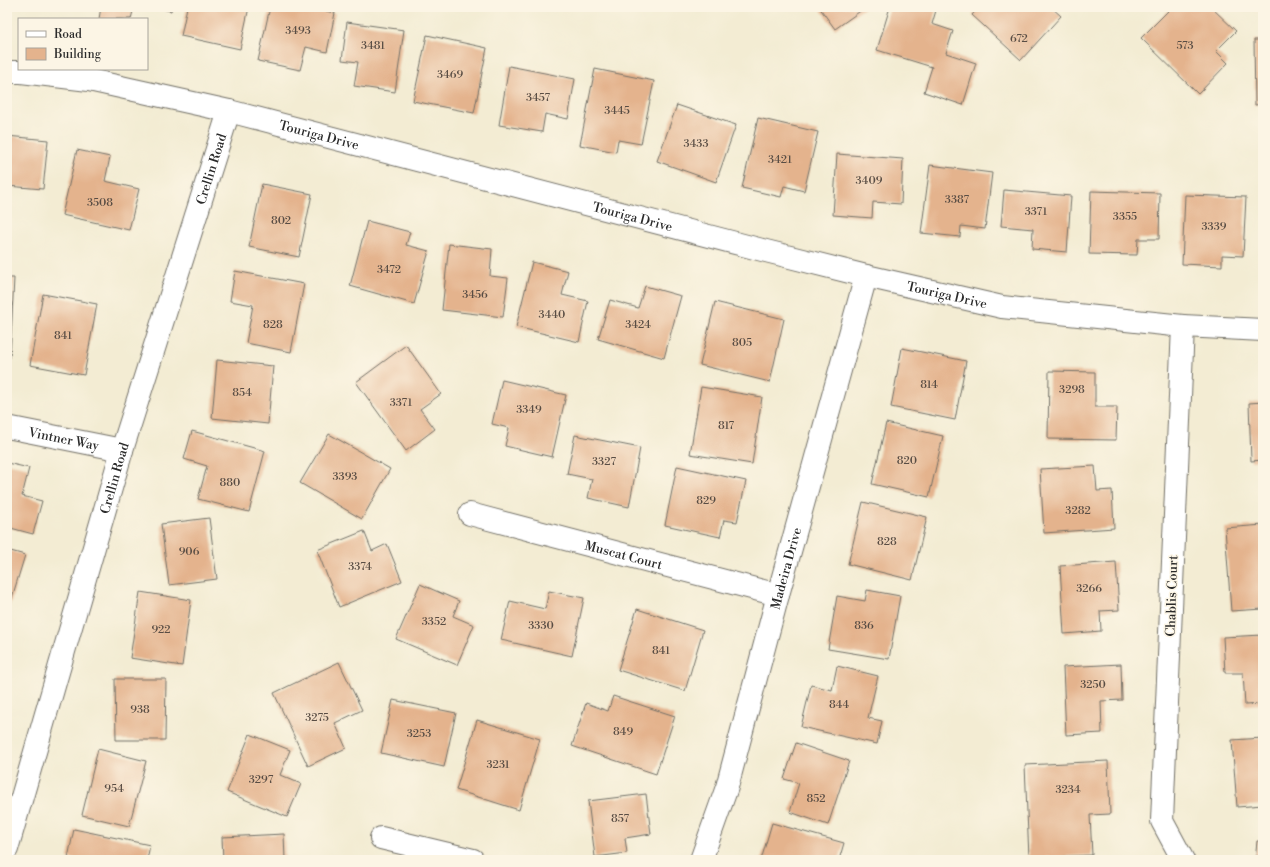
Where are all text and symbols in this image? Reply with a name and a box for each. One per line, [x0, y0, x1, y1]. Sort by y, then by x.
legend [18, 18, 148, 70]
house number: 3493 [285, 24, 311, 38]
text: Road [54, 27, 82, 42]
house number: 672 [1010, 32, 1028, 46]
house number: 3481 [361, 39, 385, 53]
house number: 573 [1176, 39, 1194, 53]
text: Building [53, 47, 102, 62]
house number: 3469 [437, 68, 463, 82]
house number: 3457 [526, 91, 550, 105]
house number: 3445 [604, 104, 630, 118]
street label: Touriga Drive [277, 117, 361, 154]
street label: Crellin Road [193, 131, 231, 207]
house number: 3433 [684, 137, 708, 151]
house number: 3421 [768, 153, 792, 167]
house number: 3409 [856, 174, 883, 188]
house number: 3387 [945, 193, 970, 207]
house number: 3508 [87, 196, 113, 210]
street label: Touriga Drive [591, 199, 675, 235]
house number: 3371 [1025, 205, 1048, 219]
house number: 3355 [1113, 210, 1137, 224]
house number: 802 [271, 214, 291, 228]
house number: 3339 [1202, 220, 1227, 234]
house number: 3472 [377, 263, 401, 277]
street label: Touriga Drive [905, 279, 989, 312]
house number: 3456 [462, 288, 488, 302]
house number: 3440 [539, 308, 565, 322]
house number: 828 [263, 318, 283, 332]
house number: 3424 [625, 318, 651, 332]
house number: 841 [54, 329, 72, 343]
house number: 805 [732, 336, 752, 350]
house number: 814 [920, 378, 938, 392]
house number: 3298 [1059, 383, 1085, 397]
house number: 854 [232, 386, 252, 400]
house number: 3371 [390, 396, 413, 410]
house number: 3349 [516, 403, 542, 417]
house number: 817 [718, 419, 735, 433]
street label: Vintner Way [26, 424, 101, 454]
street label: Crellin Road [97, 440, 133, 516]
house number: 820 [897, 454, 917, 468]
house number: 3327 [592, 455, 616, 469]
house number: 3393 [333, 470, 357, 484]
house number: 880 [220, 476, 240, 490]
house number: 829 [696, 494, 716, 508]
house number: 3282 [1065, 504, 1091, 518]
street label: Madeira Drive [768, 525, 805, 611]
house number: 828 [877, 535, 897, 549]
street label: Muscat Court [583, 538, 664, 573]
house number: 906 [179, 545, 200, 559]
street label: Chablis Court [1163, 555, 1181, 637]
house number: 3374 [348, 560, 372, 574]
house number: 3266 [1076, 582, 1102, 596]
house number: 3352 [422, 615, 446, 629]
house number: 3330 [528, 619, 554, 633]
house number: 836 [854, 619, 874, 633]
house number: 922 [151, 623, 171, 637]
house number: 841 [652, 644, 670, 658]
house number: 3250 [1080, 678, 1106, 692]
house number: 844 [829, 698, 850, 712]
house number: 938 [130, 703, 150, 717]
house number: 3275 [305, 711, 329, 725]
house number: 849 [613, 725, 633, 739]
house number: 3253 [407, 727, 431, 741]
house number: 3231 [487, 758, 510, 772]
house number: 3297 [249, 773, 274, 787]
house number: 954 [104, 782, 124, 796]
house number: 3234 [1055, 783, 1081, 797]
house number: 852 [806, 792, 826, 806]
house number: 857 [611, 812, 629, 826]

